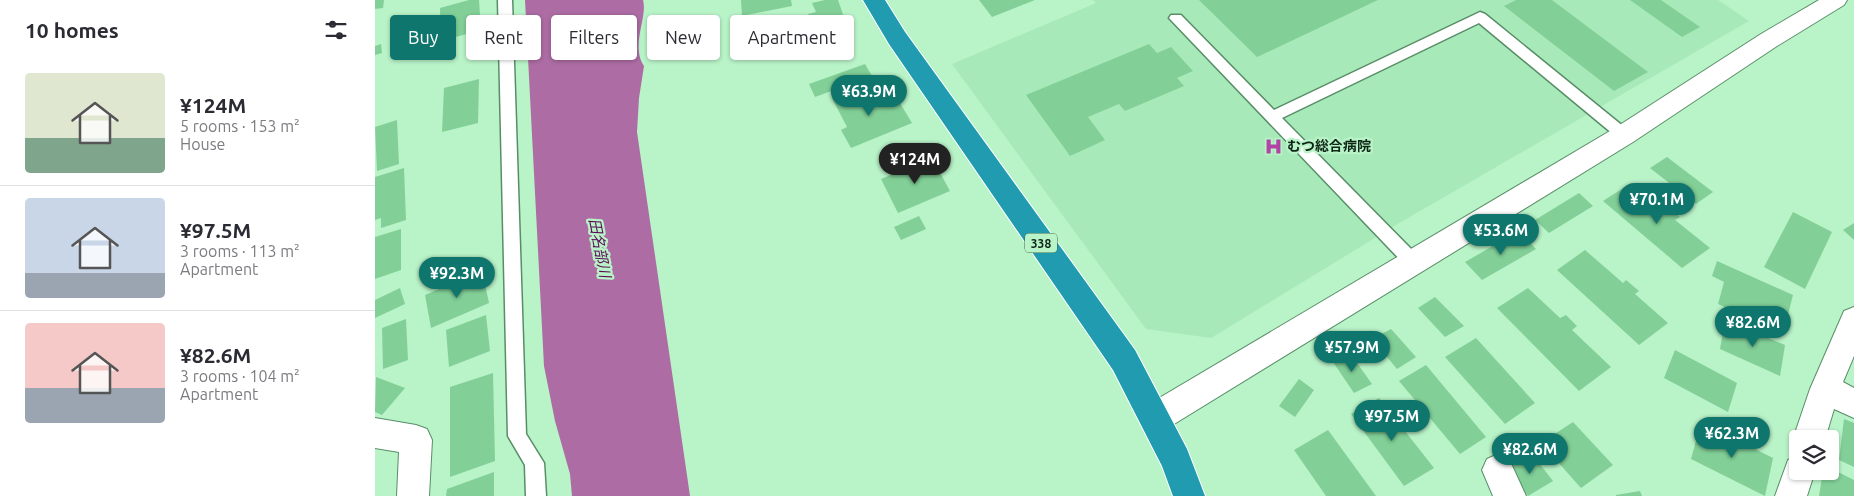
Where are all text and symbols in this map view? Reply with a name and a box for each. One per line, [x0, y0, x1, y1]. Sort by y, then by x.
chip: Buy [390, 15, 456, 60]
chip: Rent [466, 15, 541, 60]
chip: Filters [551, 15, 637, 60]
chip: New [647, 15, 720, 60]
chip: Apartment [730, 15, 854, 60]
icon: filters [322, 16, 350, 44]
text: 10 homes [25, 18, 119, 42]
pin: ¥63.9M [828, 74, 910, 117]
text: ¥63.9M [842, 82, 896, 100]
icon: home [65, 93, 125, 153]
text: ¥124M [180, 93, 246, 117]
text: 5 rooms · 153 m² [180, 117, 300, 135]
text: House [180, 135, 225, 153]
hospital icon: むつ総合病院 [1263, 136, 1283, 156]
place label: むつ総合病院 [1287, 138, 1371, 154]
pin: ¥124M [880, 142, 950, 185]
text: ¥124M [890, 150, 940, 168]
pin: ¥70.1M [1616, 182, 1698, 225]
text: ¥70.1M [1630, 190, 1684, 208]
pin: ¥53.6M [1460, 214, 1542, 256]
water label: 田名部川 [586, 217, 614, 281]
icon: home [65, 218, 125, 278]
text: ¥97.5M [180, 218, 251, 242]
text: ¥53.6M [1474, 221, 1528, 239]
road number: 338 [1025, 234, 1057, 252]
text: 3 rooms · 113 m² [180, 242, 300, 260]
pin: ¥92.3M [416, 256, 498, 299]
text: Apartment [180, 260, 258, 278]
text: ¥92.3M [430, 264, 484, 282]
pin: ¥82.6M [1712, 306, 1794, 348]
text: ¥82.6M [1726, 313, 1780, 331]
pin: ¥57.9M [1311, 330, 1393, 373]
text: ¥57.9M [1325, 338, 1379, 356]
icon: home [65, 343, 125, 403]
text: ¥82.6M [180, 343, 251, 367]
text: 3 rooms · 104 m² [180, 367, 300, 385]
text: Apartment [180, 385, 258, 403]
pin: ¥97.5M [1351, 400, 1433, 442]
text: ¥97.5M [1365, 407, 1419, 425]
pin: ¥62.3M [1691, 416, 1773, 459]
text: ¥62.3M [1705, 424, 1759, 442]
map controls [1789, 430, 1839, 480]
button: layers [1789, 430, 1839, 480]
pin: ¥82.6M [1489, 432, 1571, 475]
text: ¥82.6M [1503, 440, 1557, 458]

